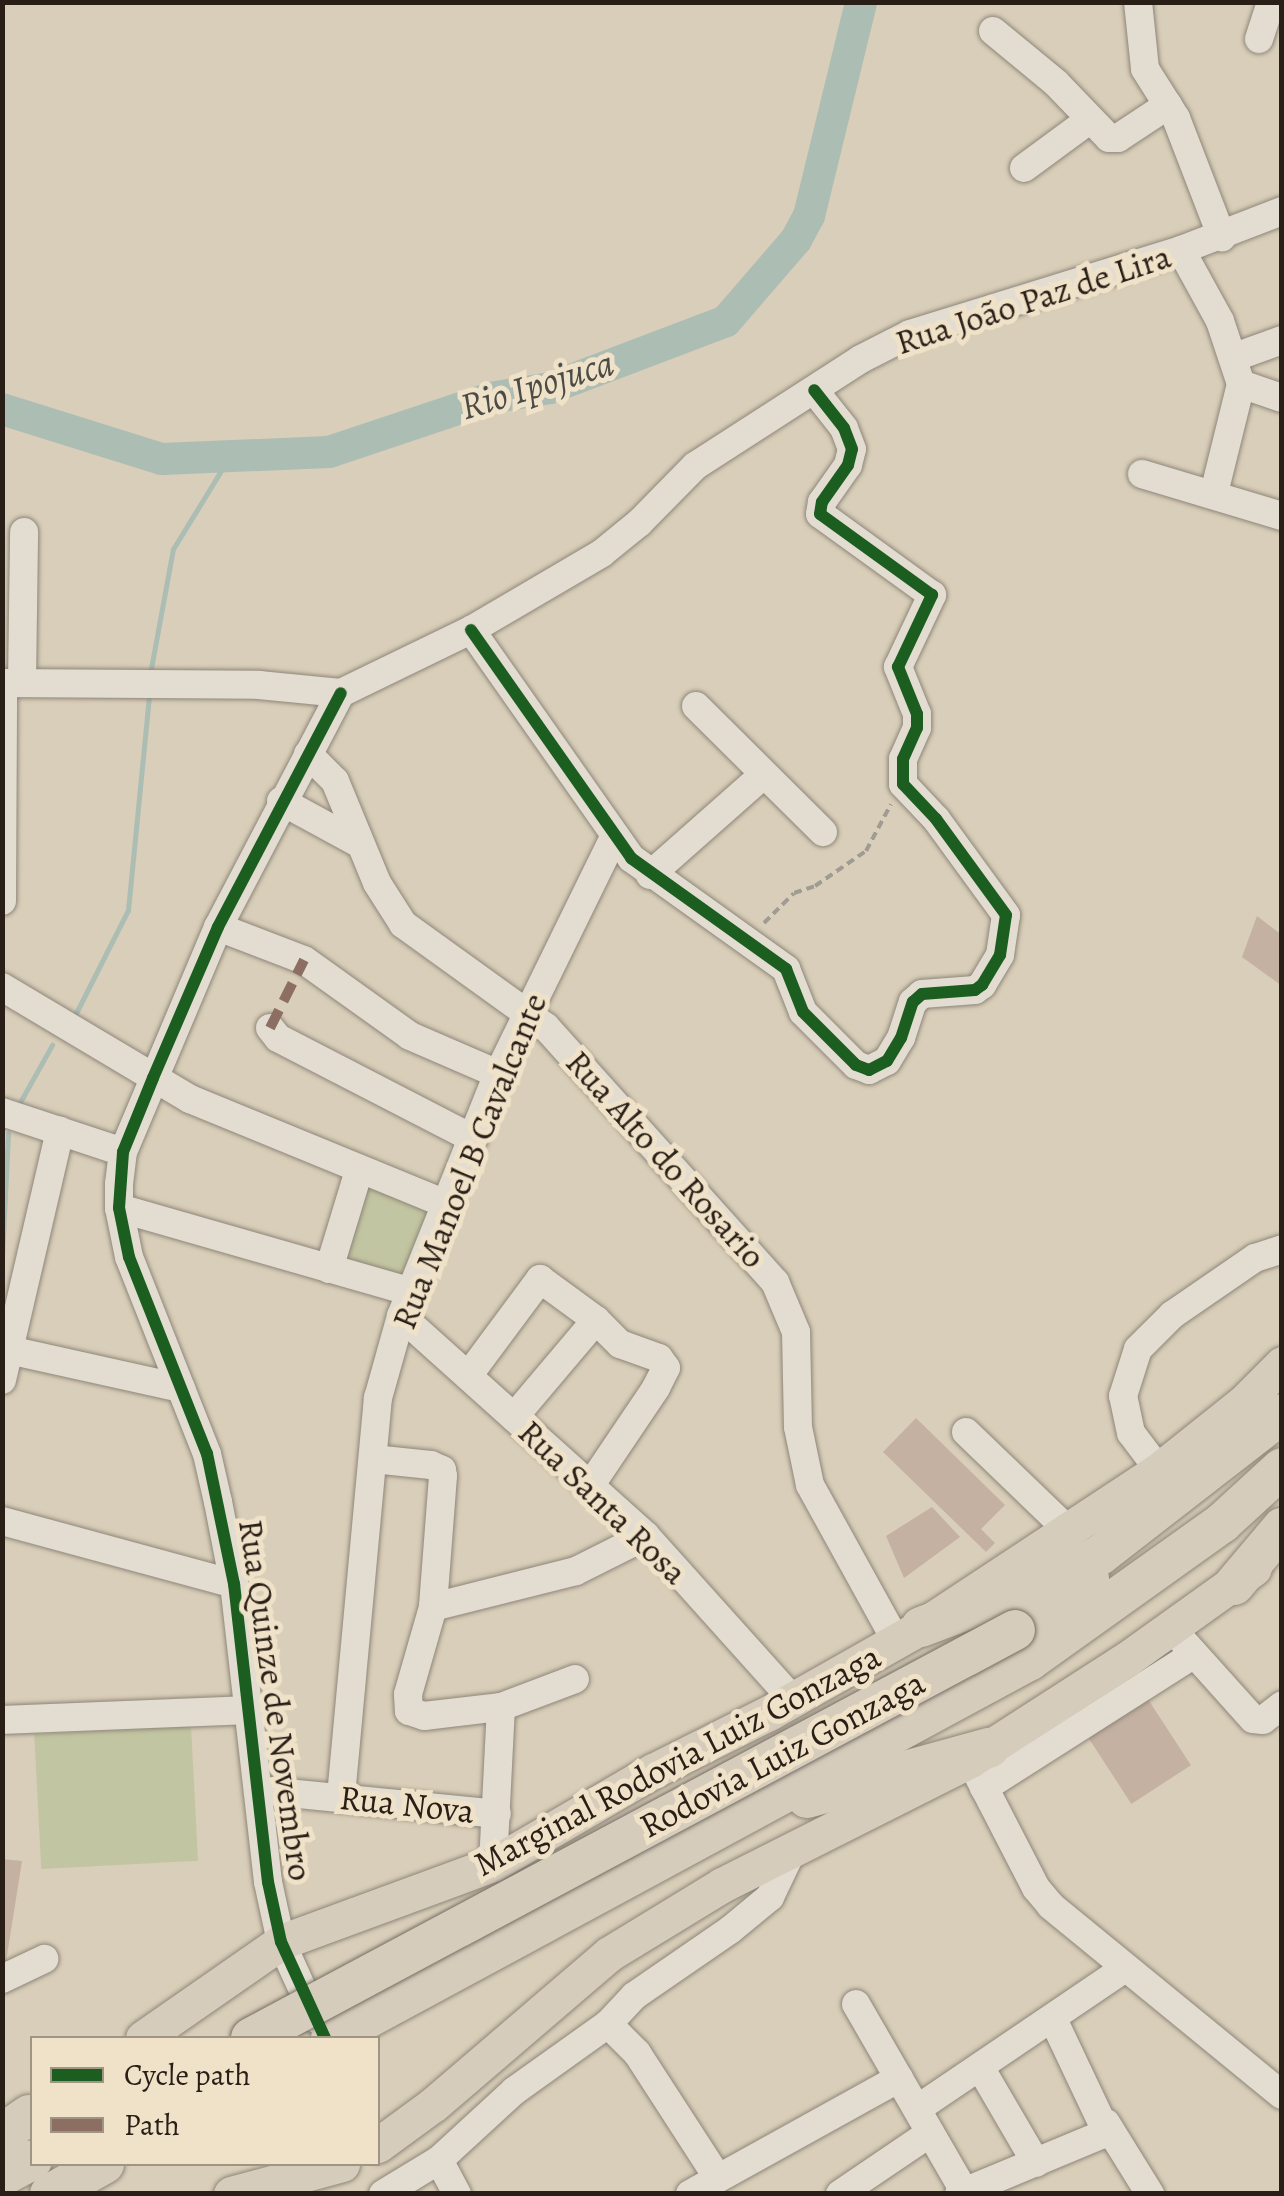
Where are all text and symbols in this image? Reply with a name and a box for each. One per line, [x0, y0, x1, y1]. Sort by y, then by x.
street label: Rua João Paz de Lira [890, 235, 1176, 363]
water label: Rio Ipojuca [455, 340, 619, 430]
street label: Rua Manoel B Cavalcante [382, 987, 556, 1335]
street label: Rua Alto do Rosario [557, 1041, 775, 1277]
street label: Rua Santa Rosa [510, 1411, 696, 1593]
street label: Rua Quinze de Novembro [230, 1517, 322, 1883]
street label: Marginal Rodovia Luiz Gonzaga [467, 1635, 887, 1885]
street label: Rodovia Luiz Gonzaga [632, 1661, 932, 1847]
street label: Rua Nova [338, 1776, 476, 1832]
legend [30, 2036, 380, 2166]
text: Cycle path [124, 2055, 251, 2095]
text: Path [124, 2105, 180, 2145]

